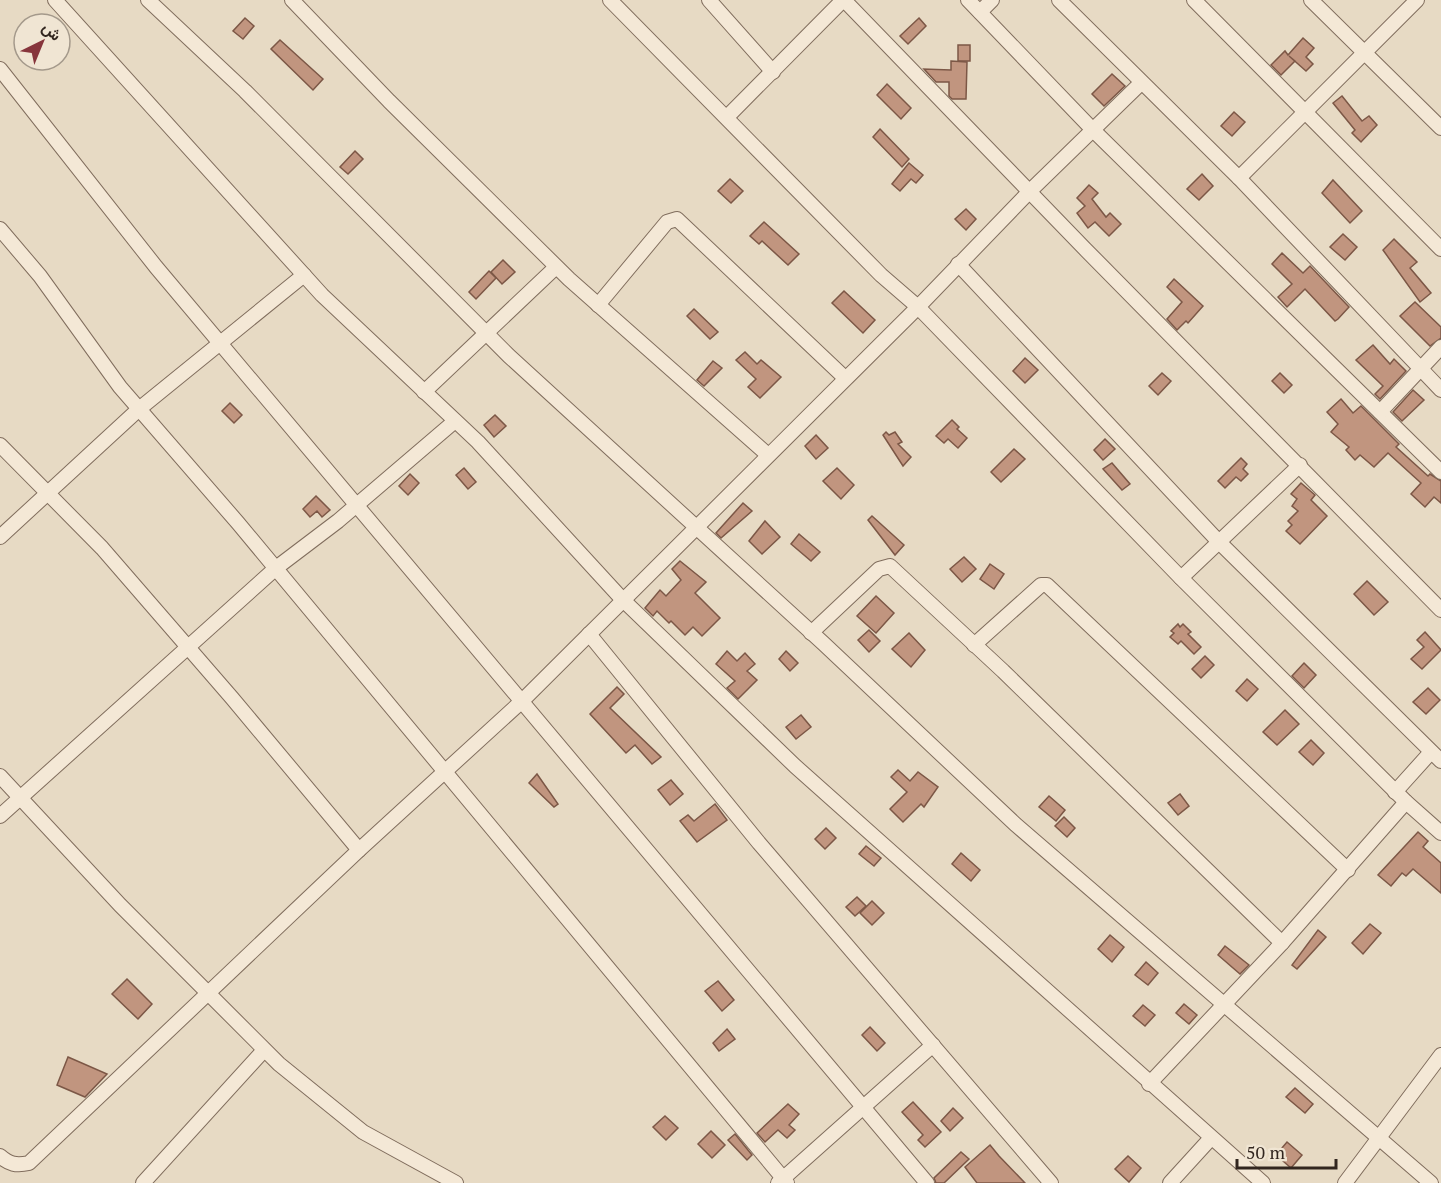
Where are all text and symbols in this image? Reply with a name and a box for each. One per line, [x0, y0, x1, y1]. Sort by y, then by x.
north arrow [12, 12, 72, 72]
text: ش [38, 16, 67, 46]
scale bar [1237, 1132, 1336, 1170]
text: 50 m [1246, 1140, 1286, 1164]

